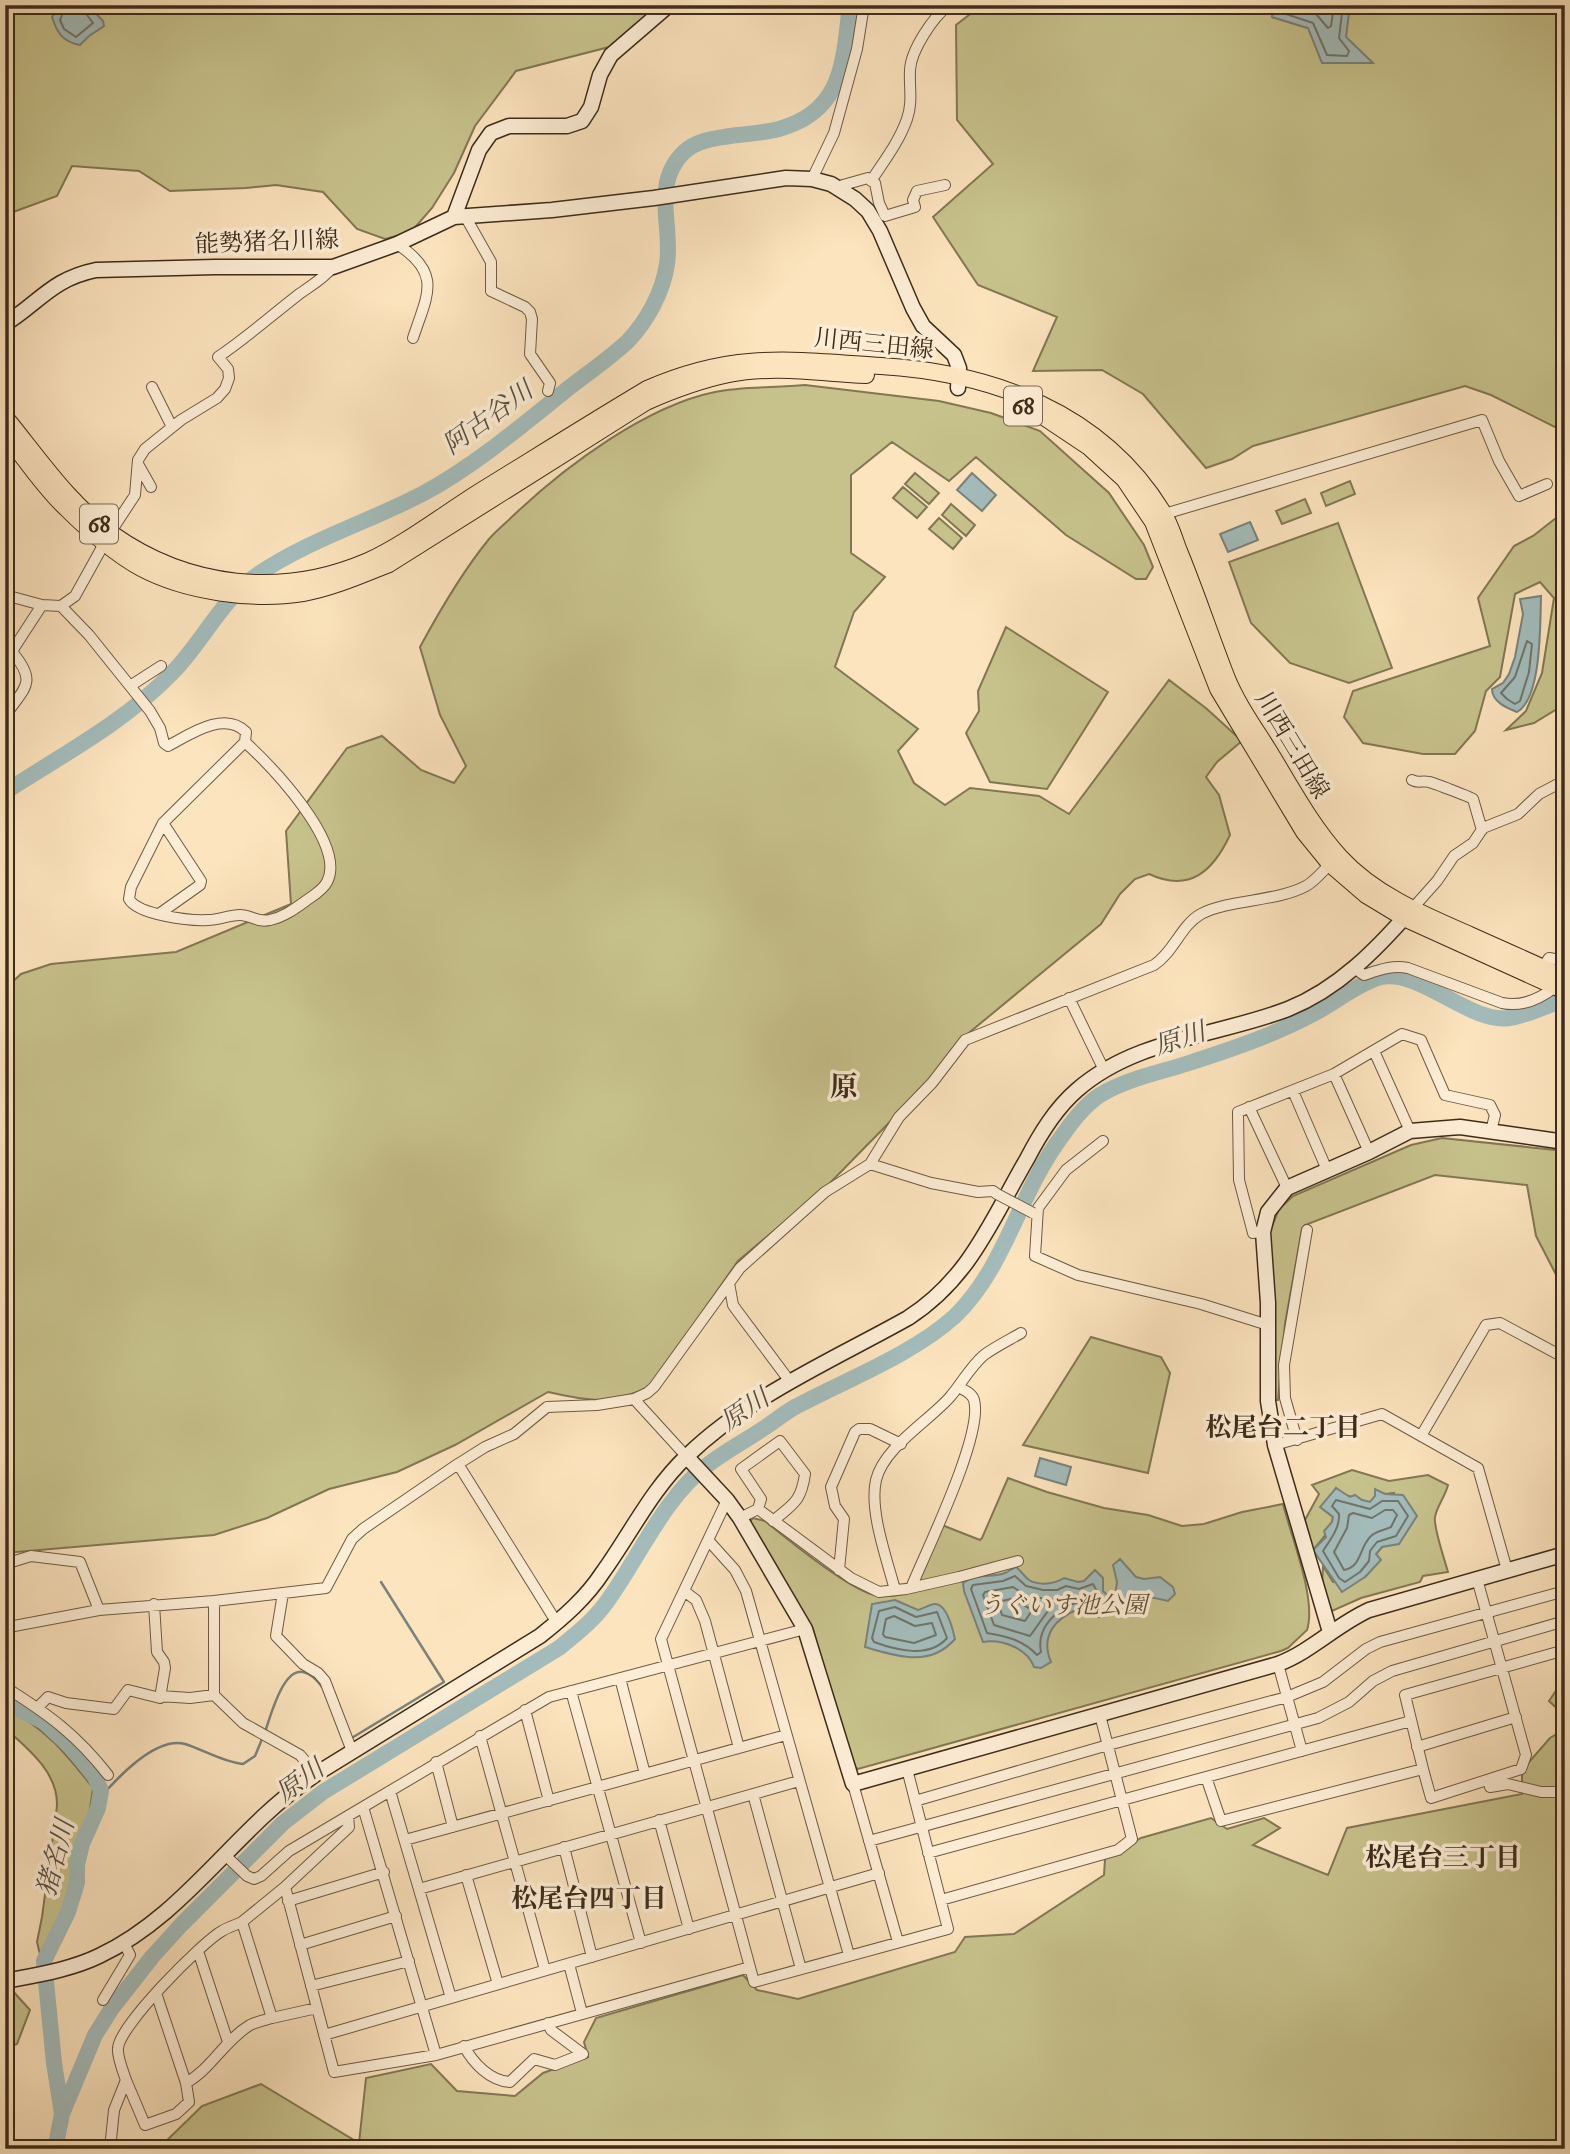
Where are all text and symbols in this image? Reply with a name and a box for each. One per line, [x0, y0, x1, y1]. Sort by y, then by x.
street label: 能勢猪名川線 [195, 224, 339, 260]
street label: 川西三田線 [813, 322, 935, 366]
water label: 阿古谷川 [437, 373, 542, 462]
road number: 68 [1004, 386, 1042, 426]
road number: 68 [80, 504, 118, 544]
street label: 川西三田線 [1248, 686, 1336, 804]
water label: 原川 [1150, 1015, 1213, 1062]
district label: 原 [830, 1070, 858, 1105]
water label: 原川 [714, 1381, 778, 1438]
district label: 松尾台二丁目 [1205, 1412, 1361, 1444]
park label: うぐいす池公園 [979, 1590, 1151, 1621]
water label: 原川 [270, 1751, 333, 1809]
water label: 猪名川 [30, 1813, 82, 1900]
district label: 松尾台三丁目 [1365, 1842, 1521, 1874]
district label: 松尾台四丁目 [511, 1883, 667, 1915]

